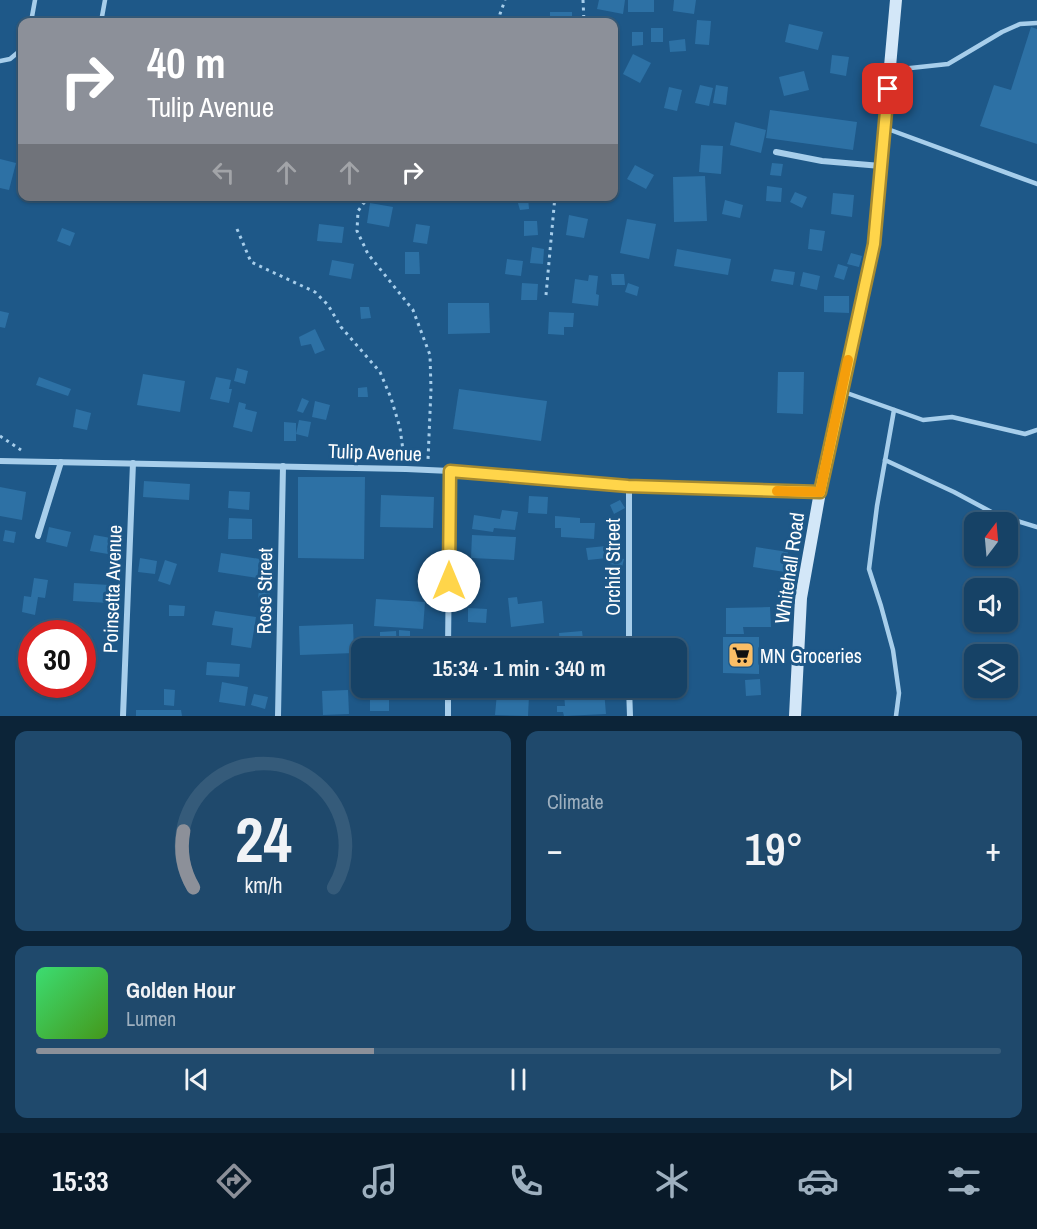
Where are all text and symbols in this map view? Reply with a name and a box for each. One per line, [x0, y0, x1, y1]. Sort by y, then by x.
text: 40 m [147, 35, 226, 91]
icon: right [48, 42, 126, 120]
pin [862, 63, 913, 114]
icon: arrive [871, 72, 904, 105]
text: Tulip Avenue [147, 89, 274, 125]
icon: left [207, 156, 240, 189]
icon: ahead [270, 156, 303, 189]
icon: ahead [333, 156, 366, 189]
icon: right [396, 156, 429, 189]
street label: Tulip Avenue [328, 437, 422, 467]
street label: Whitehall Road [768, 511, 810, 625]
north arrow [964, 512, 1018, 566]
map controls [964, 512, 1018, 698]
street label: Orchid Street [599, 518, 626, 616]
street label: Poinsetta Avenue [96, 524, 128, 654]
street label: Rose Street [250, 547, 278, 635]
position arrow [417, 549, 481, 613]
button: sound [964, 578, 1018, 632]
speed limit sign: 30 [18, 620, 96, 698]
supermarket icon: MN Groceries [726, 640, 756, 670]
place label: MN Groceries [760, 642, 862, 669]
button: layers [964, 644, 1018, 698]
text: 15:34 · 1 min · 340 m [432, 653, 606, 683]
text: Climate [547, 788, 604, 815]
text: 24 [235, 797, 291, 881]
text: 19° [744, 818, 804, 879]
text: − [547, 827, 563, 871]
text: + [985, 827, 1001, 871]
text: km/h [244, 871, 282, 900]
text: Golden Hour [126, 975, 235, 1005]
text: Lumen [126, 1005, 176, 1032]
icon: previous [180, 1063, 213, 1096]
icon: pause [502, 1063, 535, 1096]
icon: next [824, 1063, 857, 1096]
icon: directions [213, 1160, 255, 1202]
icon: music [359, 1160, 401, 1202]
icon: phone [505, 1160, 547, 1202]
icon: climate [651, 1160, 693, 1202]
icon: car [797, 1160, 839, 1202]
icon: filters [943, 1160, 985, 1202]
text: 15:33 [52, 1163, 109, 1199]

